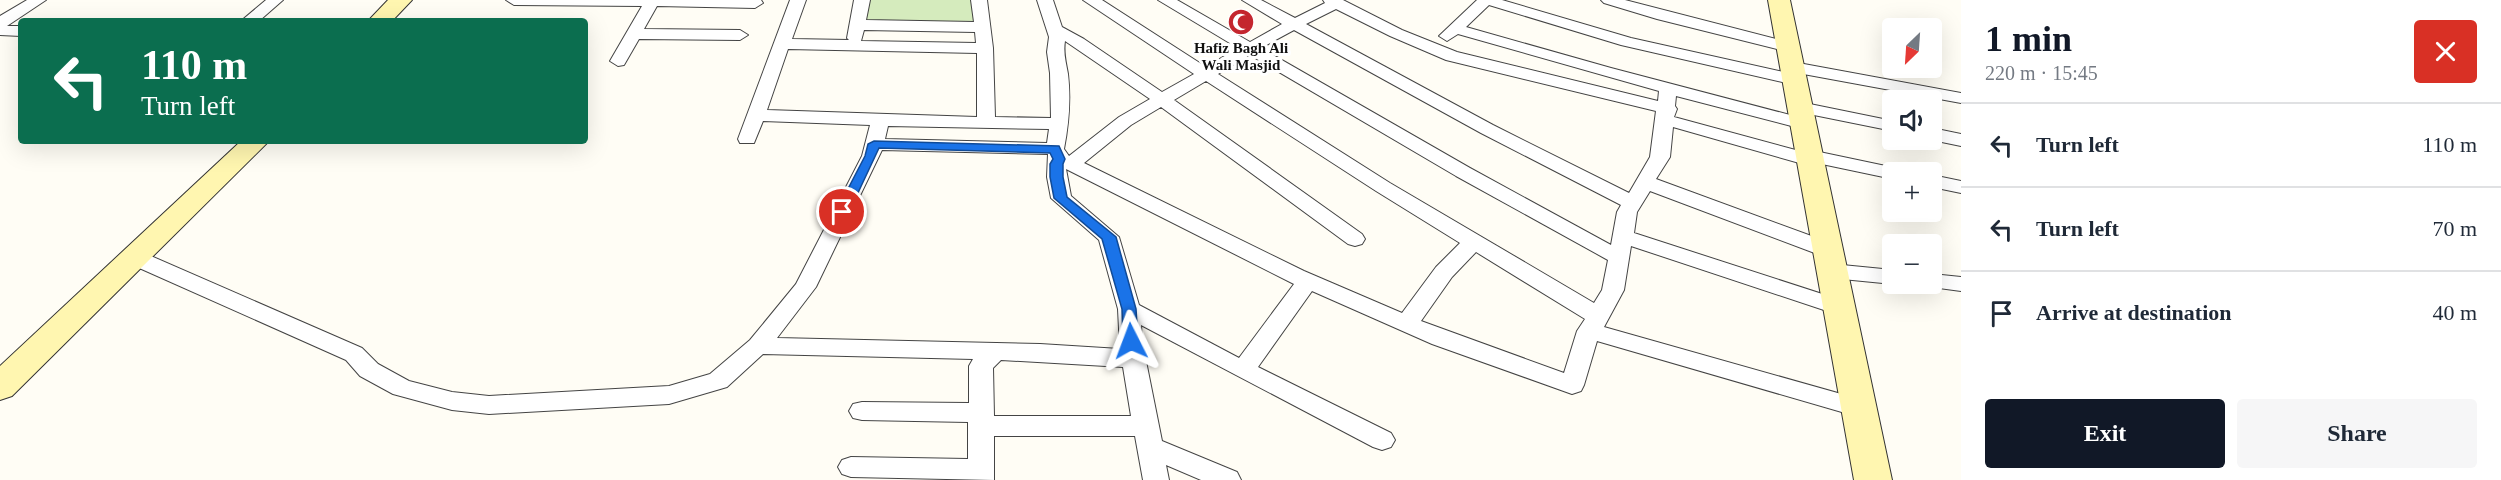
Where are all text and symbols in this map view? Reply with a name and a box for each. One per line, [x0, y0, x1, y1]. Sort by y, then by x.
mosque icon: Hafiz Bagh Ali Wali Masjid [1226, 7, 1256, 37]
north arrow [1882, 18, 1942, 78]
map controls [1882, 18, 1942, 294]
text: 1 min [1985, 19, 2072, 59]
button: close [2414, 20, 2477, 83]
place label: Hafiz Bagh Ali Wali Masjid [1194, 40, 1288, 73]
icon: left [42, 42, 120, 120]
text: 110 m [141, 42, 247, 88]
text: 220 m · 15:45 [1985, 62, 2098, 84]
button: sound [1882, 90, 1942, 150]
text: Turn left [141, 91, 235, 121]
icon: left [1985, 129, 2018, 162]
text: Turn left [2036, 132, 2119, 157]
text: 110 m [2422, 132, 2477, 157]
button: + [1882, 162, 1942, 222]
pin [816, 186, 867, 237]
icon: arrive [825, 195, 858, 228]
icon: left [1985, 213, 2018, 246]
text: Turn left [2036, 216, 2119, 241]
text: 70 m [2432, 216, 2477, 241]
button: − [1882, 234, 1942, 294]
icon: arrive [1985, 297, 2018, 330]
text: Arrive at destination [2036, 300, 2232, 325]
text: 40 m [2432, 300, 2477, 325]
position arrow [1099, 309, 1163, 373]
button: Exit [1985, 399, 2225, 468]
button: Share [2237, 399, 2477, 468]

